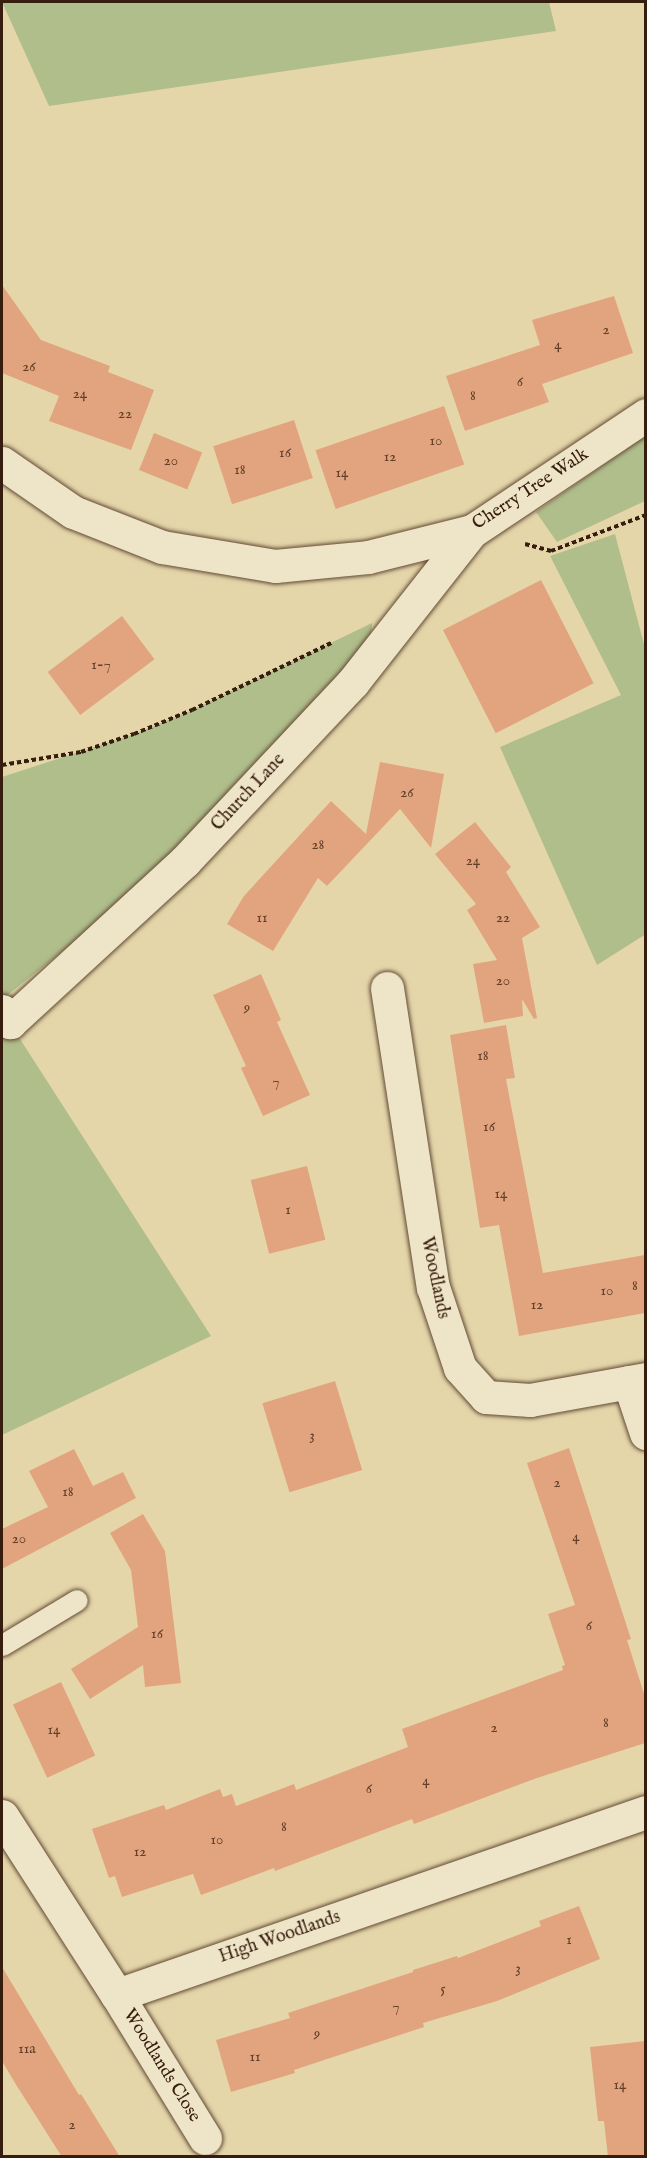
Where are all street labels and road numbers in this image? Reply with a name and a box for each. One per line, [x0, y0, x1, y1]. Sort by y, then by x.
street label: Cherry Tree Walk [469, 444, 593, 536]
street label: Church Lane [208, 750, 290, 836]
street label: Woodlands [415, 1235, 453, 1321]
street label: High Woodlands [216, 1907, 344, 1969]
street label: Woodlands Close [118, 2005, 204, 2127]

